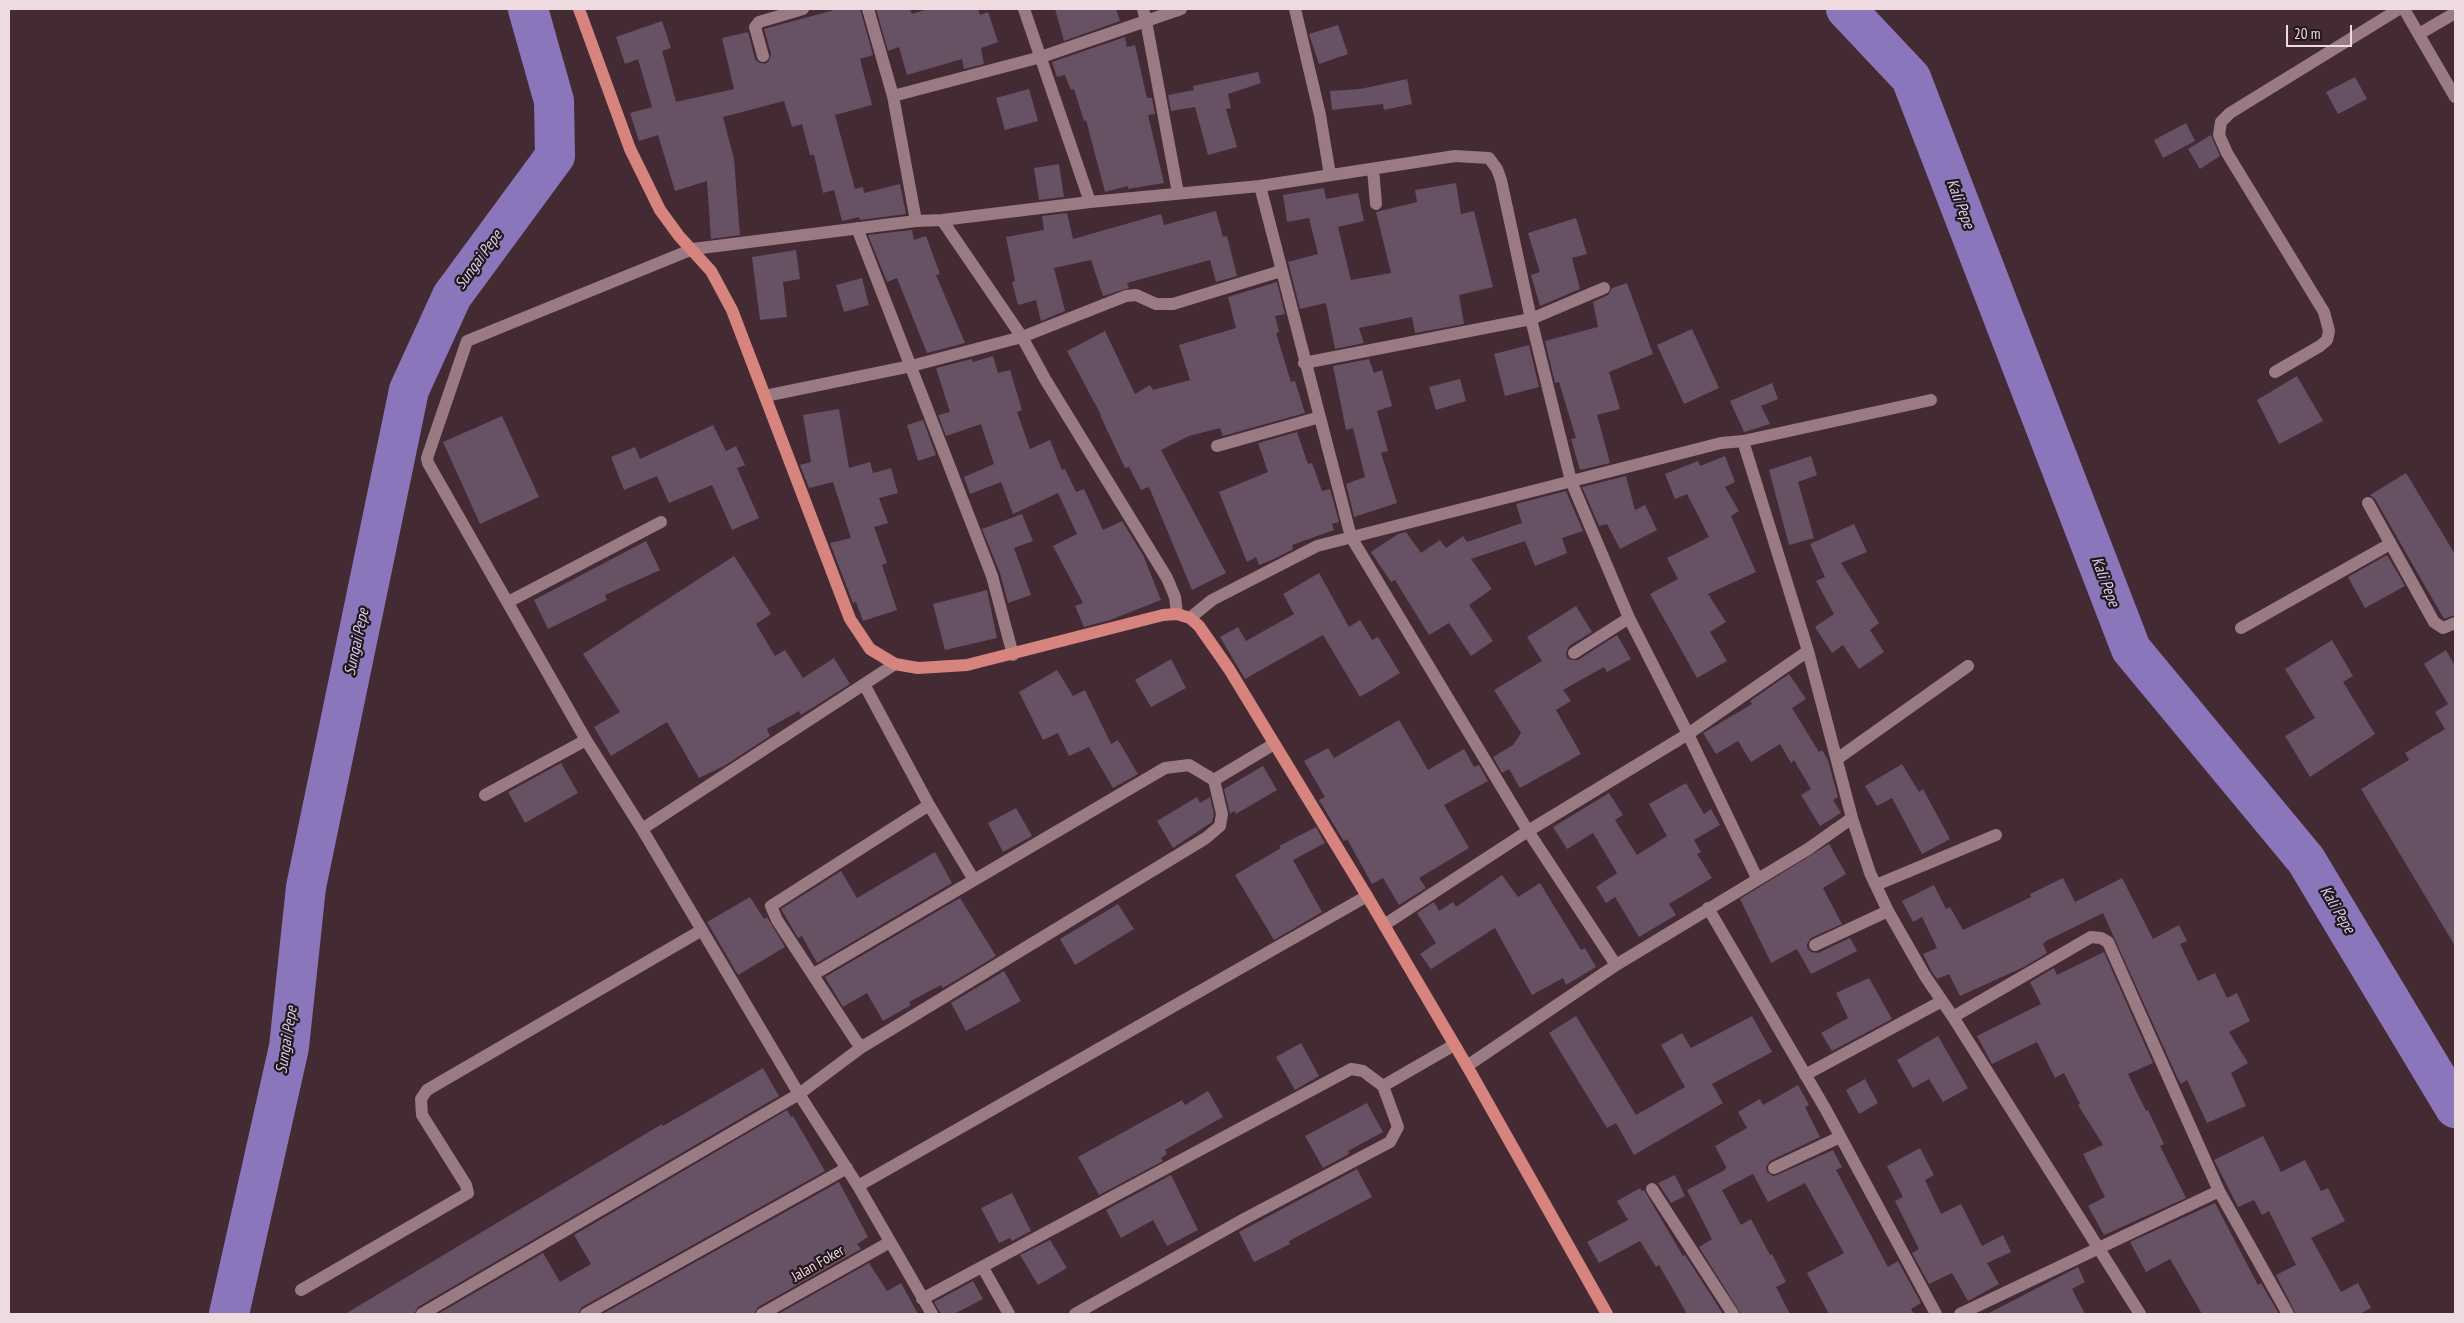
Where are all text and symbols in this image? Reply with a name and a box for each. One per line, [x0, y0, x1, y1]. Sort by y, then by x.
scale bar [2289, 15, 2355, 47]
text: 20 m [2294, 24, 2320, 43]
water label: Kali Pepe [1942, 177, 1978, 231]
water label: Sungai Pepe [451, 227, 507, 293]
water label: Kali Pepe [2087, 555, 2123, 609]
water label: Sungai Pepe [341, 607, 373, 677]
water label: Kali Pepe [2316, 883, 2358, 937]
water label: Sungai Pepe [272, 1005, 302, 1075]
street label: Jalan Foker [789, 1242, 847, 1286]

